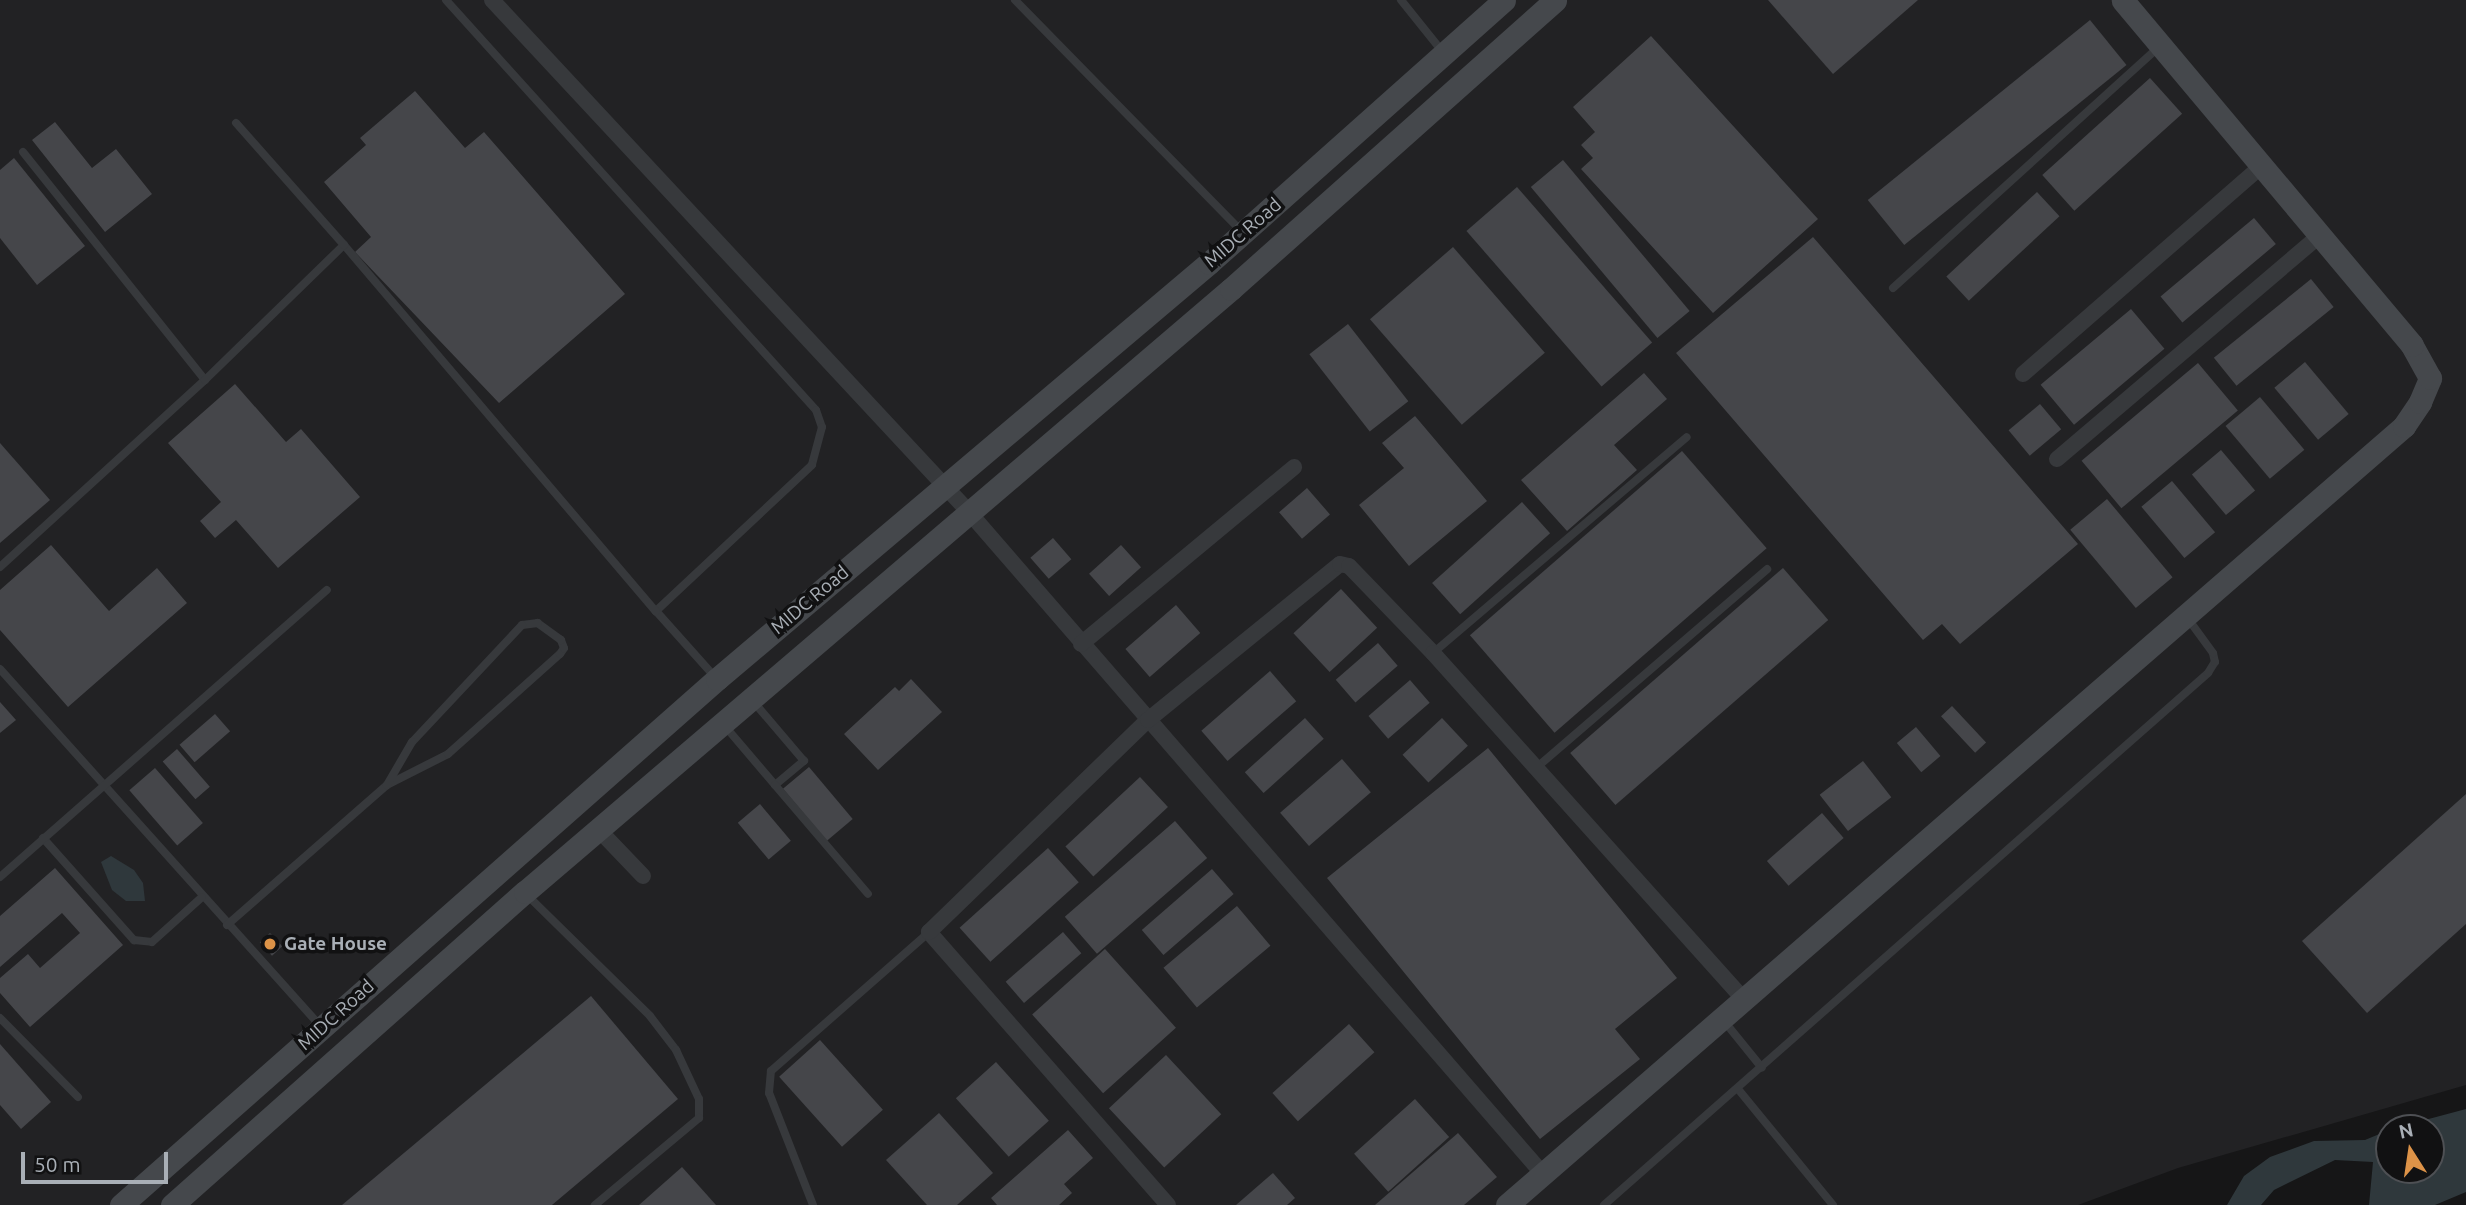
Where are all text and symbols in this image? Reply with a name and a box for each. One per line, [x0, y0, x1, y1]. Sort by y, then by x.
street label: MIDC Road [1200, 193, 1286, 273]
street label: MIDC Road [766, 561, 854, 639]
place label: Gate House [284, 933, 387, 955]
marker: Gate House [262, 936, 278, 952]
street label: MIDC Road [293, 975, 379, 1055]
north arrow [2375, 1114, 2445, 1184]
text: N [2397, 1118, 2415, 1143]
scale bar [24, 1138, 172, 1182]
text: 50 m [34, 1152, 81, 1176]

